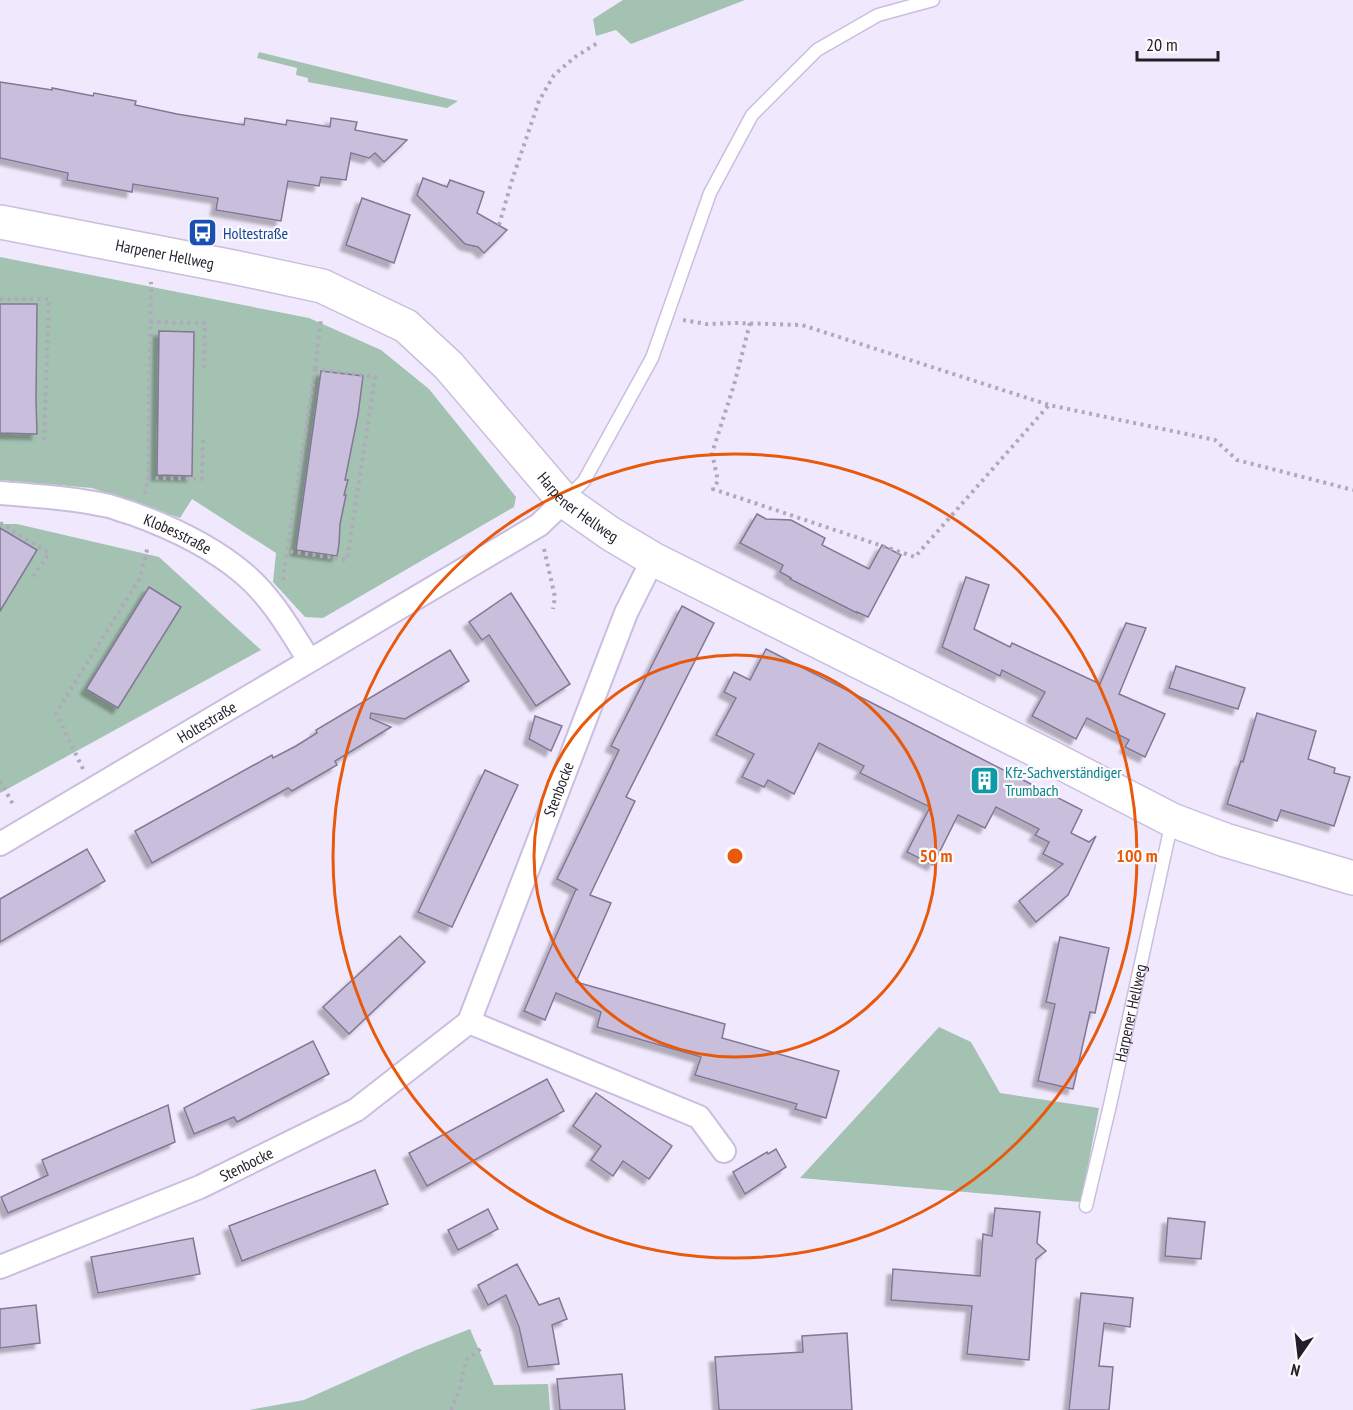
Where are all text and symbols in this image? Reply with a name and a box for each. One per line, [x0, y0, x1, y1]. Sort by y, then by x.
scale bar [1137, 24, 1218, 62]
text: 20 m [1146, 33, 1178, 56]
bus stop icon: Holtestraße [186, 217, 218, 249]
place label: Holtestraße [223, 223, 288, 243]
street label: Harpener Hellweg [114, 235, 216, 273]
street label: Harpener Hellweg [534, 468, 622, 546]
street label: Klobesstraße [141, 509, 215, 558]
street label: Holtestraße [173, 697, 240, 747]
street label: Stenbocke [539, 759, 578, 819]
place label: Kfz-Sachverständiger Trumbach [1005, 762, 1122, 800]
building icon: Kfz-Sachverständiger Trumbach [968, 765, 1000, 797]
text: 50 m [920, 844, 952, 867]
text: 100 m [1116, 844, 1158, 867]
centre of rings [725, 846, 745, 866]
street label: Harpener Hellweg [1110, 962, 1150, 1064]
street label: Stenbocke [216, 1143, 276, 1186]
north arrow [1269, 1326, 1329, 1386]
text: N [1289, 1360, 1302, 1381]

